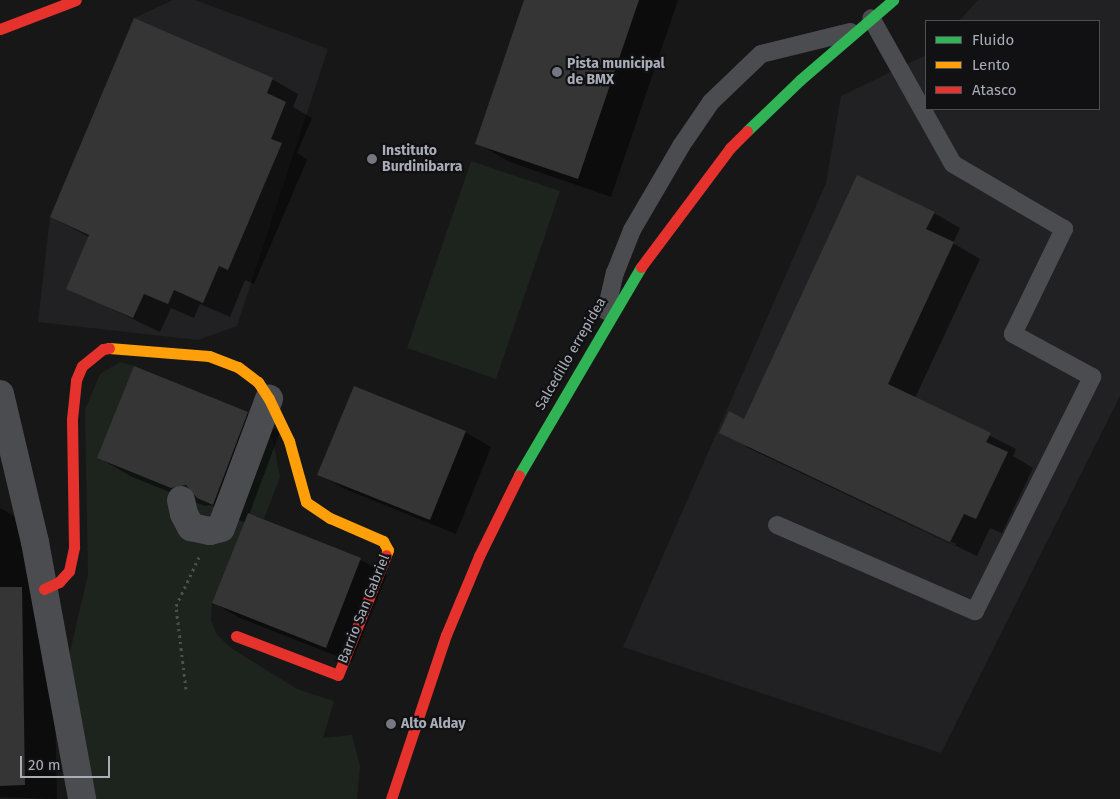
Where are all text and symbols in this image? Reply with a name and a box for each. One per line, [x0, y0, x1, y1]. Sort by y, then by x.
legend [925, 20, 1100, 110]
text: Fluido [972, 31, 1014, 49]
place label: Pista municipal de BMX [567, 56, 665, 88]
text: Lento [972, 56, 1010, 74]
marker: Pista municipal de BMX [551, 66, 563, 78]
text: Atasco [972, 81, 1017, 99]
place label: Instituto Burdinibarra [382, 143, 463, 176]
marker: Instituto Burdinibarra [366, 153, 378, 165]
street label: Salcedillo errepidea [532, 295, 610, 413]
street label: Barrio San Gabriel [335, 552, 393, 666]
place label: Alto Alday [401, 716, 466, 732]
marker: Alto Alday [385, 718, 397, 730]
scale bar [22, 746, 112, 778]
text: 20 m [28, 756, 61, 774]

